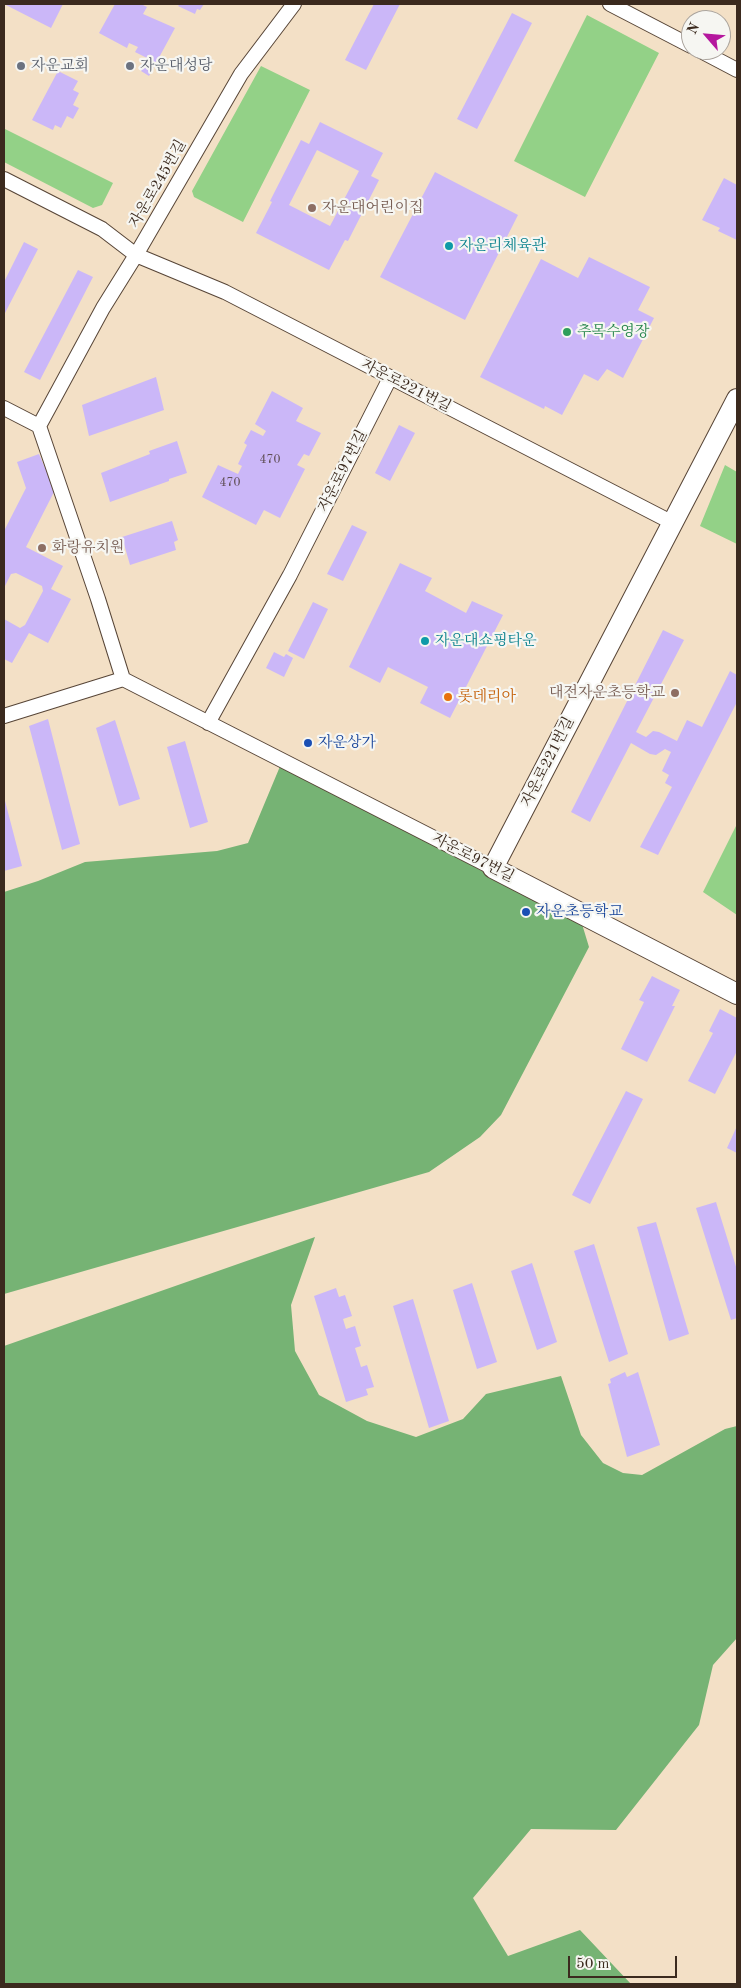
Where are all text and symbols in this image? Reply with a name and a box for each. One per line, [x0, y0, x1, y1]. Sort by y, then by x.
north arrow [681, 10, 731, 60]
text: N [685, 21, 702, 37]
place label: 자운교회 [31, 57, 89, 75]
place label: 자운대성당 [140, 57, 212, 75]
marker: 자운교회 [15, 60, 27, 72]
marker: 자운대성당 [124, 60, 136, 72]
street label: 자운로245번길 [126, 137, 190, 231]
place label: 자운대어린이집 [322, 199, 423, 217]
marker: 자운대어린이집 [306, 202, 318, 214]
place label: 자운리체육관 [459, 237, 546, 255]
marker: 자운리체육관 [443, 240, 455, 252]
place label: 추목수영장 [577, 323, 649, 341]
marker: 추목수영장 [561, 326, 573, 338]
street label: 자운로221번길 [358, 356, 454, 416]
street label: 자운로97번길 [315, 427, 371, 515]
house number: 470 [260, 453, 280, 467]
house number: 470 [220, 476, 240, 490]
place label: 화랑유치원 [52, 539, 124, 557]
marker: 화랑유치원 [36, 542, 48, 554]
place label: 자운대쇼핑타운 [435, 632, 536, 650]
marker: 자운대쇼핑타운 [419, 635, 431, 647]
place label: 대전자운초등학교 [549, 684, 665, 702]
marker: 대전자운초등학교 [669, 687, 681, 699]
place label: 롯데리아 [458, 688, 516, 706]
marker: 롯데리아 [442, 691, 454, 703]
street label: 자운로221번길 [518, 714, 578, 810]
place label: 자운상가 [318, 734, 376, 752]
marker: 자운상가 [302, 737, 314, 749]
street label: 자운로97번길 [429, 830, 517, 886]
place label: 자운초등학교 [536, 903, 623, 921]
marker: 자운초등학교 [520, 906, 532, 918]
scale bar [571, 1946, 680, 1978]
text: 50 m [576, 1957, 610, 1972]

